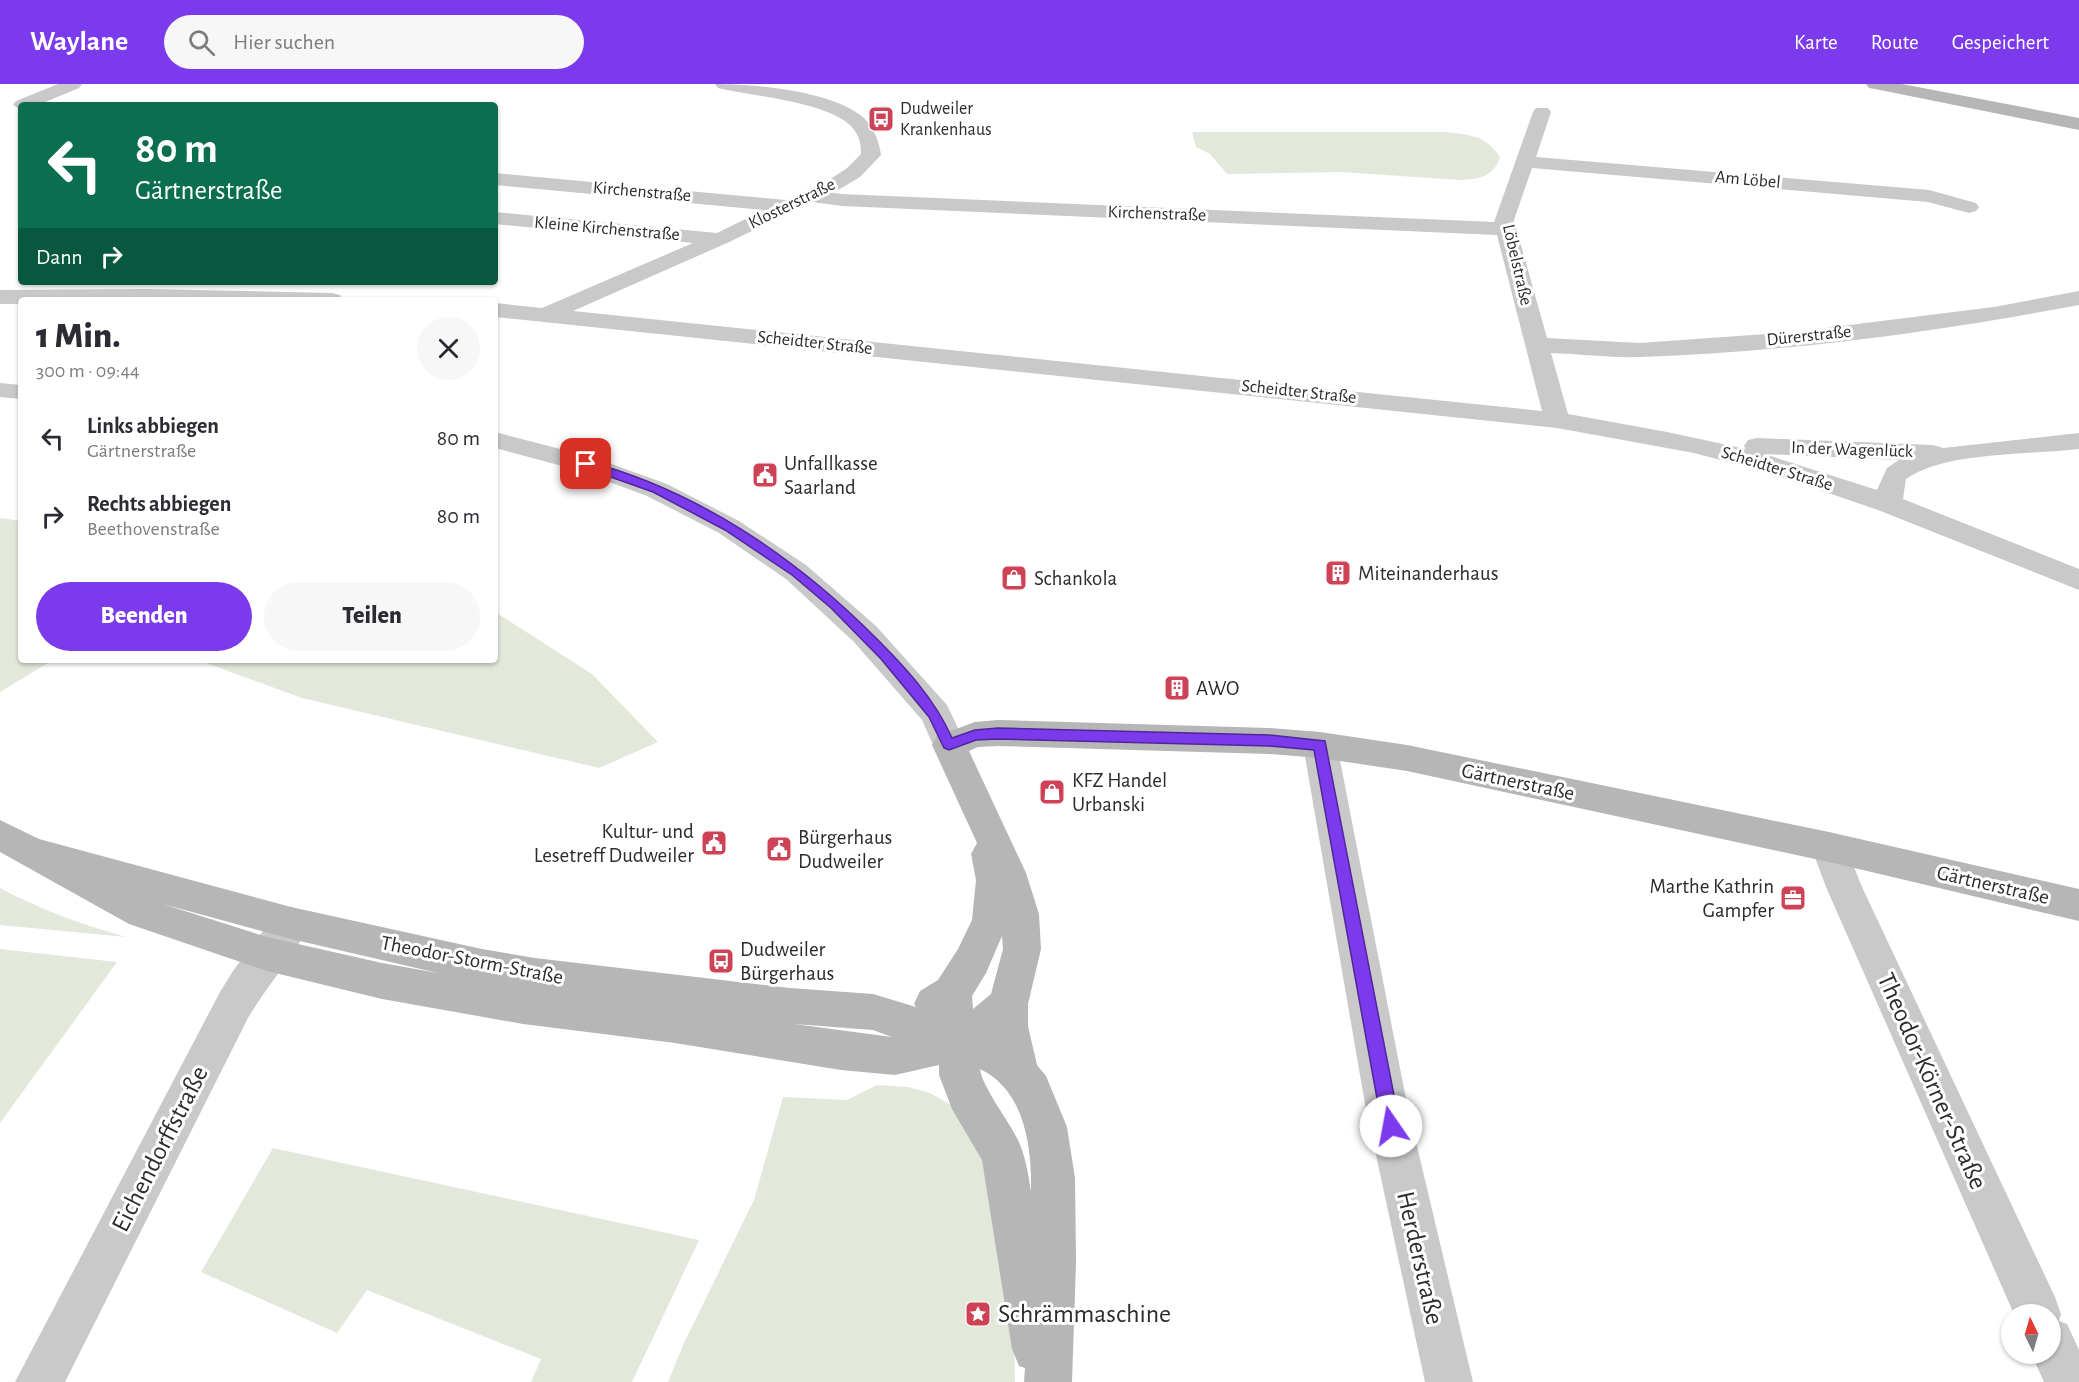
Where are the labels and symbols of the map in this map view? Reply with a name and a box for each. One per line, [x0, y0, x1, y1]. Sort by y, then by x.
place label: Dudweiler Krankenhaus [900, 100, 992, 139]
bus stop icon: Dudweiler Krankenhaus [866, 104, 896, 134]
street label: Am Löbel [1715, 168, 1781, 192]
street label: Klosterstraße [746, 175, 838, 233]
street label: Kirchenstraße [592, 179, 692, 205]
street label: Kirchenstraße [1107, 203, 1207, 225]
street label: Kleine Kirchenstraße [533, 214, 681, 244]
street label: Löbelstraße [1499, 223, 1535, 307]
street label: Dürerstraße [1766, 323, 1852, 349]
street label: Scheidter Straße [757, 328, 873, 358]
street label: Scheidter Straße [1241, 377, 1357, 407]
pin [560, 438, 611, 489]
street label: In der Wagenlück [1791, 439, 1914, 461]
street label: Scheidter Straße [1719, 444, 1835, 494]
place label: Unfallkasse Saarland [784, 453, 878, 498]
public building icon: Unfallkasse Saarland [750, 460, 780, 490]
building icon: Miteinanderhaus [1323, 558, 1353, 588]
shop icon: Schankola [999, 563, 1029, 593]
place label: Miteinanderhaus [1358, 563, 1498, 584]
place label: Schankola [1034, 568, 1118, 589]
building icon: AWO [1162, 673, 1192, 703]
place label: AWO [1196, 678, 1239, 699]
street label: Gärtnerstraße [1460, 760, 1576, 804]
place label: KFZ Handel Urbanski [1072, 770, 1167, 815]
shop icon: KFZ Handel Urbanski [1037, 777, 1067, 807]
place label: Kultur- und Lesetreff Dudweiler [534, 821, 694, 866]
place label: Bürgerhaus Dudweiler [798, 827, 892, 872]
public building icon: Kultur- und Lesetreff Dudweiler [699, 828, 729, 858]
public building icon: Bürgerhaus Dudweiler [764, 834, 794, 864]
street label: Gärtnerstraße [1935, 862, 2051, 908]
place label: Marthe Kathrin Gampfer [1650, 876, 1774, 921]
office icon: Marthe Kathrin Gampfer [1778, 883, 1808, 913]
street label: Theodor-Storm-Straße [379, 932, 565, 988]
place label: Dudweiler Bürgerhaus [740, 939, 834, 984]
bus stop icon: Dudweiler Bürgerhaus [706, 946, 736, 976]
street label: Theodor-Körner-Straße [1873, 969, 1991, 1193]
street label: Eichendorffstraße [107, 1062, 213, 1236]
position arrow [1359, 1094, 1423, 1158]
street label: Herderstraße [1392, 1189, 1448, 1327]
place icon: Schrämmaschine [963, 1299, 993, 1329]
place label: Schrämmaschine [998, 1301, 1171, 1327]
north arrow [2001, 1304, 2061, 1364]

